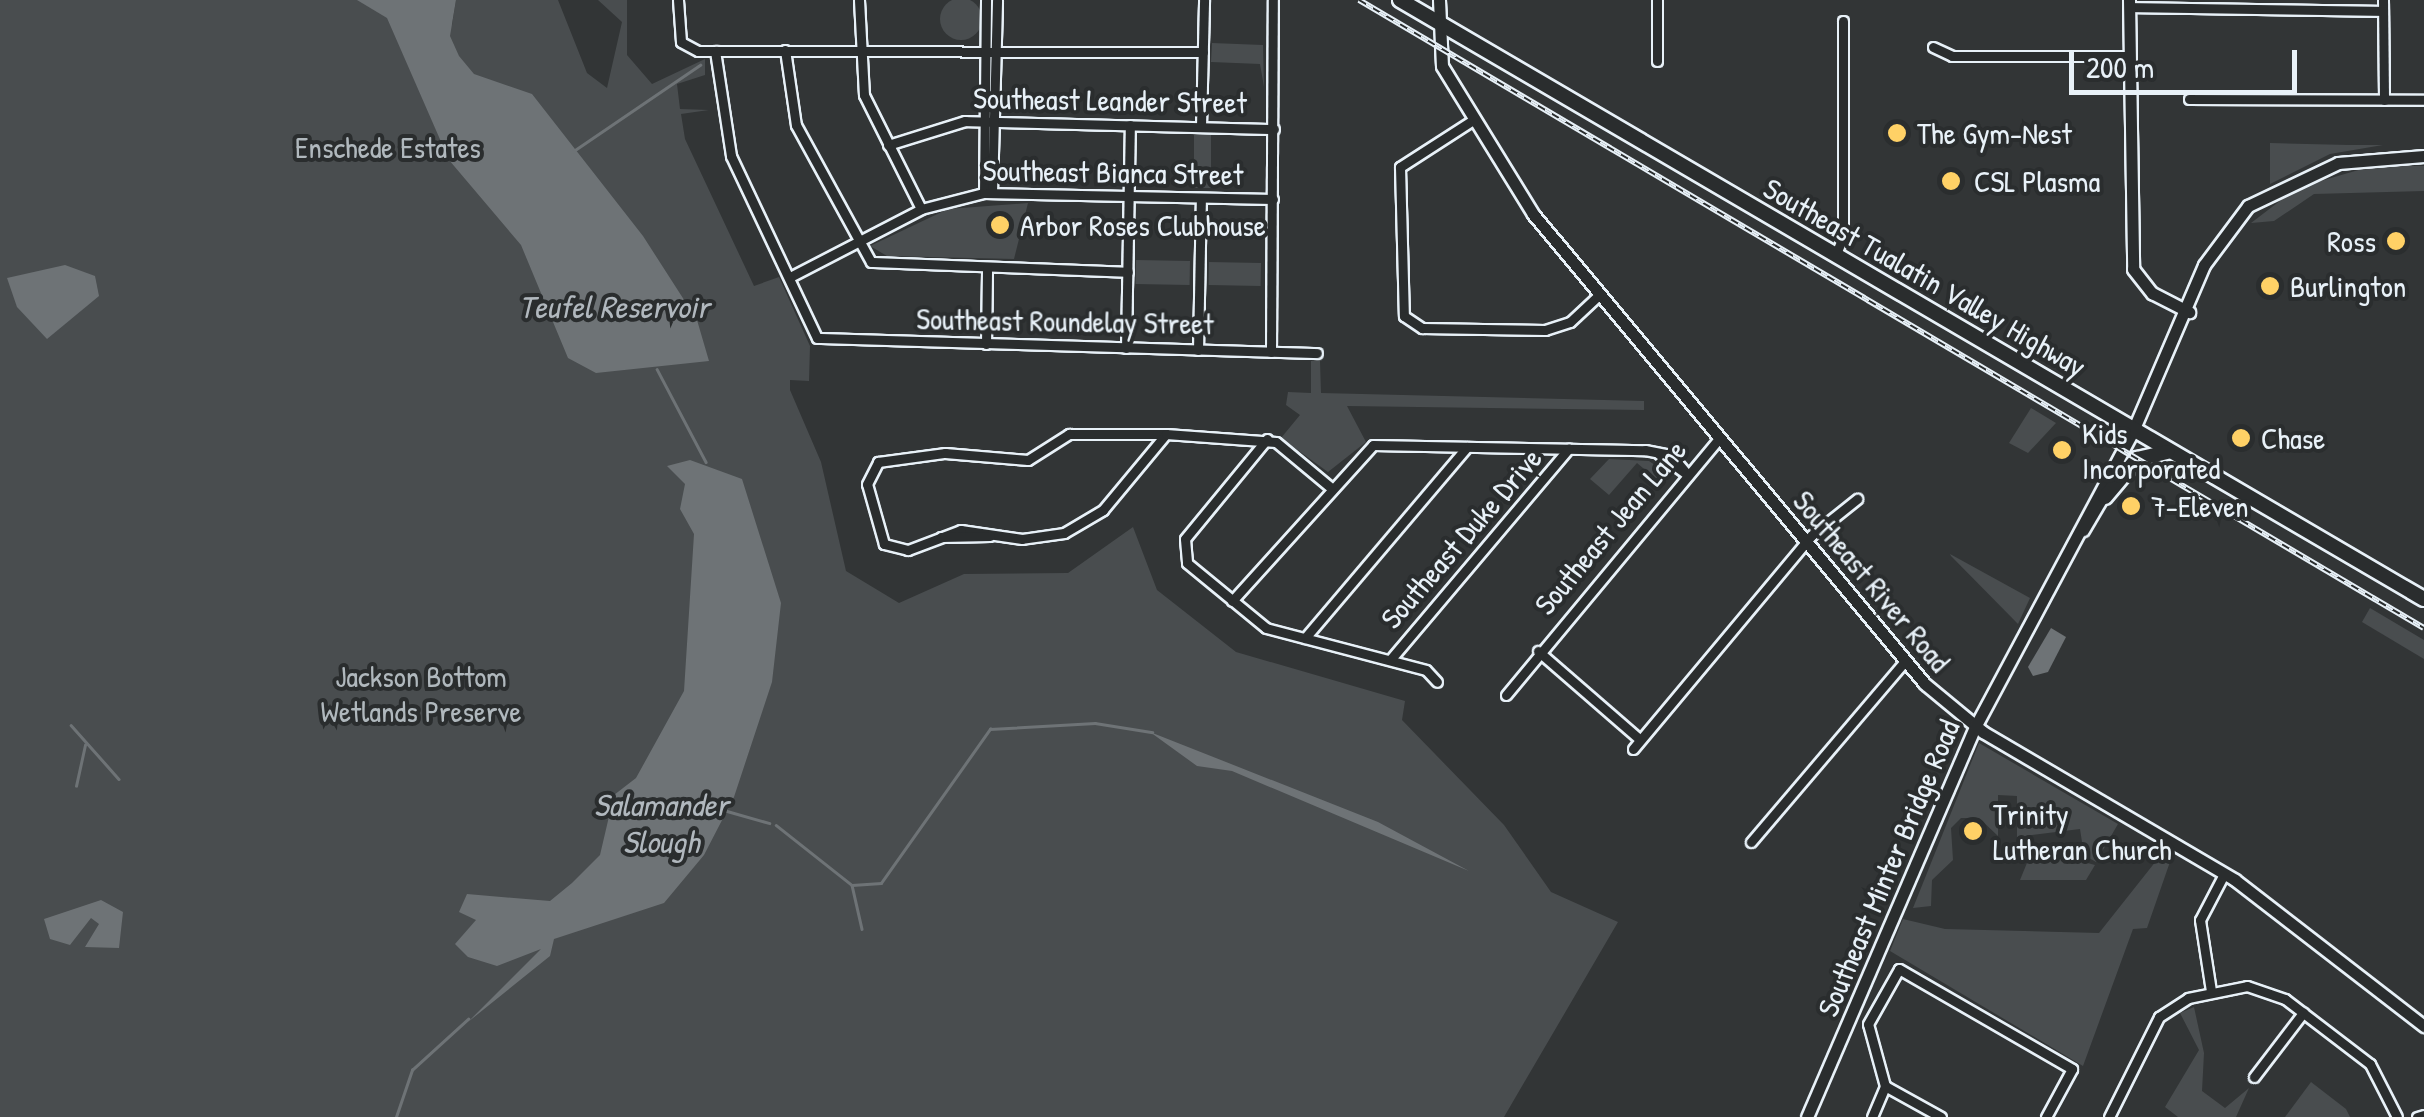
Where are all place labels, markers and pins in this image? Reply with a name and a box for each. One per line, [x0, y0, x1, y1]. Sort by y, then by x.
place label: The Gym-Nest [1917, 115, 2072, 151]
marker: The Gym-Nest [1886, 122, 1908, 144]
place label: CSL Plasma [1974, 163, 2100, 199]
marker: CSL Plasma [1938, 168, 1964, 194]
place label: Arbor Roses Clubhouse [1020, 207, 1266, 243]
marker: Arbor Roses Clubhouse [989, 214, 1011, 236]
place label: Ross [2327, 223, 2376, 259]
marker: Ross [2385, 230, 2407, 252]
place label: Burlington [2290, 268, 2406, 304]
marker: Burlington [2259, 275, 2281, 297]
place label: Kids Incorporated [2082, 415, 2220, 486]
place label: Chase [2261, 420, 2325, 456]
marker: Chase [2230, 427, 2252, 449]
marker: Kids Incorporated [2051, 439, 2073, 461]
place label: 7-Eleven [2151, 488, 2249, 524]
marker: 7-Eleven [2120, 495, 2142, 517]
place label: Trinity Lutheran Church [1993, 796, 2172, 866]
marker: Trinity Lutheran Church [1962, 820, 1984, 842]

